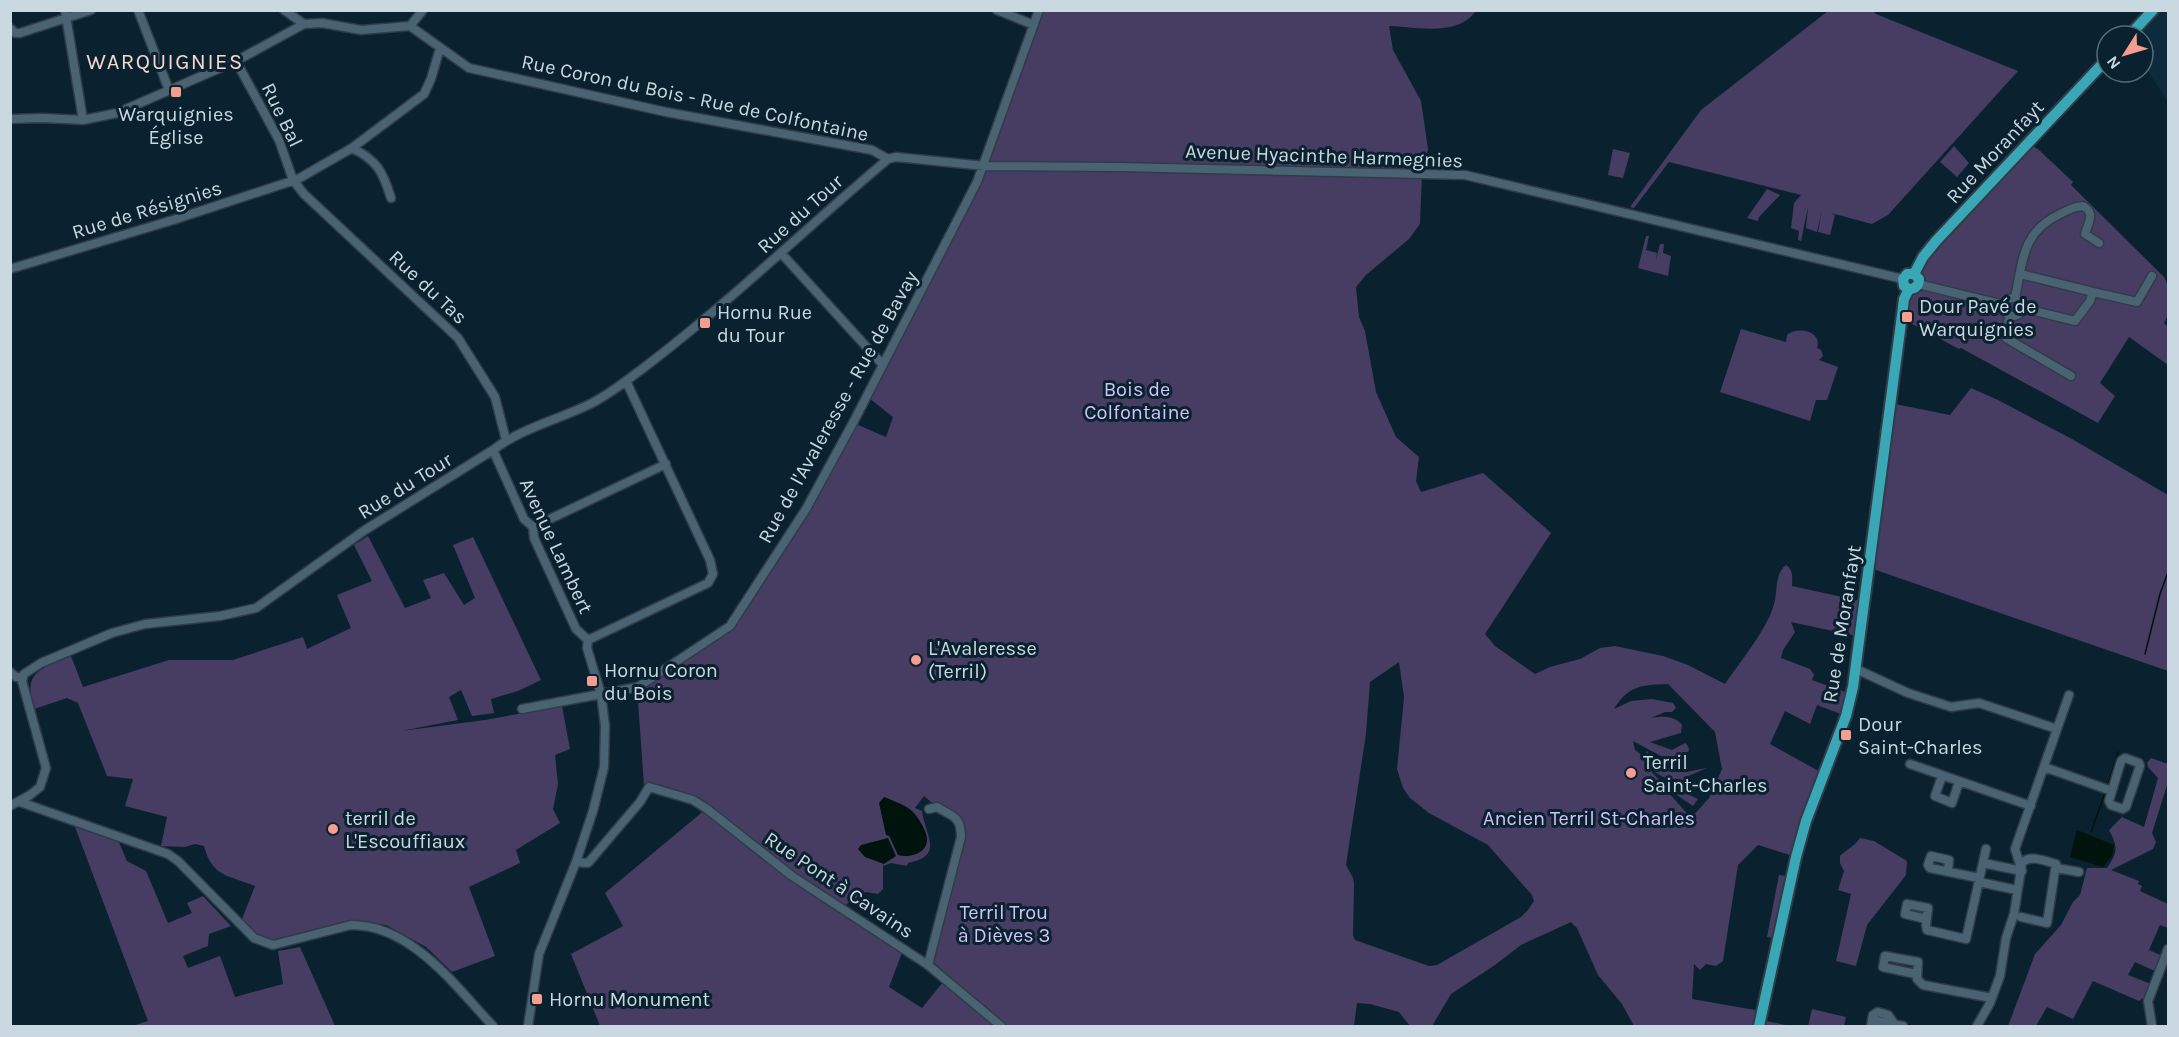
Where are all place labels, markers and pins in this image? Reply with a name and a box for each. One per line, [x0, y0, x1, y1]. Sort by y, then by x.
marker: Warquignies Église [169, 85, 183, 99]
place label: Warquignies Église [118, 103, 234, 149]
place label: Dour Pavé de Warquignies [1919, 295, 2037, 341]
place label: Hornu Rue du Tour [717, 301, 812, 347]
marker: Dour Pavé de Warquignies [1900, 310, 1914, 324]
marker: Hornu Rue du Tour [698, 316, 712, 330]
place label: L'Avaleresse (Terril) [928, 637, 1037, 683]
marker: L'Avaleresse (Terril) [909, 653, 923, 667]
place label: Hornu Coron du Bois [604, 659, 718, 705]
marker: Hornu Coron du Bois [585, 674, 599, 688]
place label: Dour Saint-Charles [1858, 713, 1983, 759]
marker: Dour Saint-Charles [1839, 728, 1853, 742]
place label: Terril Saint-Charles [1643, 751, 1768, 797]
marker: Terril Saint-Charles [1624, 766, 1638, 780]
place label: terril de L'Escouffiaux [345, 807, 465, 853]
marker: terril de L'Escouffiaux [326, 822, 340, 836]
place label: Hornu Monument [549, 988, 711, 1011]
marker: Hornu Monument [530, 992, 544, 1006]

